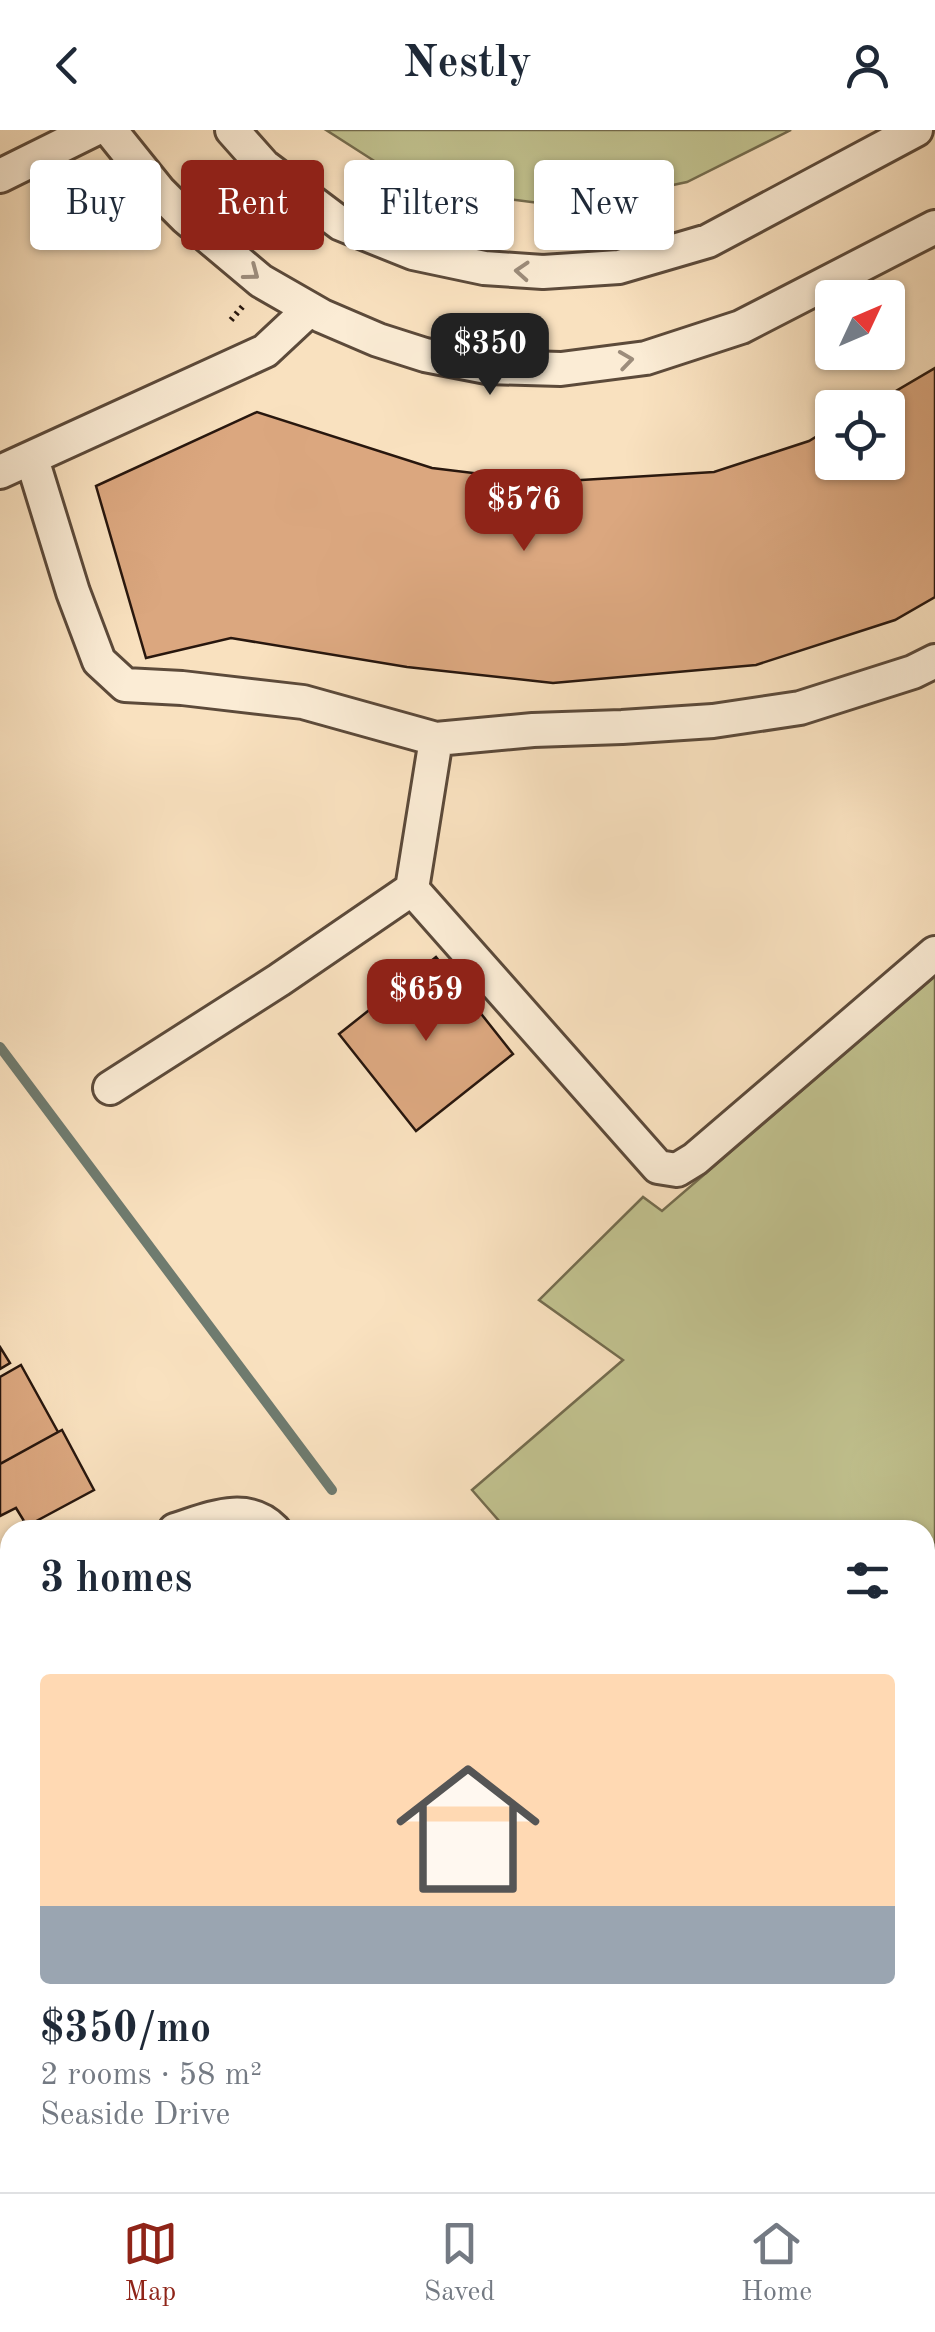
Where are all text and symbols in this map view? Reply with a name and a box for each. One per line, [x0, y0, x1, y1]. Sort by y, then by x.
icon: back [40, 38, 95, 93]
icon: person [840, 38, 895, 93]
text: Nestly [403, 42, 532, 87]
chip: Buy [30, 160, 161, 250]
chip: Rent [181, 160, 324, 250]
chip: Filters [344, 160, 514, 250]
chip: New [534, 160, 674, 250]
one-way arrow [241, 261, 259, 279]
one-way arrow [514, 261, 530, 282]
north arrow [815, 280, 905, 370]
map controls [815, 280, 905, 480]
pin: $350 [431, 313, 549, 398]
text: $350 [453, 329, 527, 361]
one-way arrow [618, 351, 634, 372]
button: locate [815, 390, 905, 480]
pin: $576 [465, 469, 583, 554]
text: $576 [487, 485, 561, 517]
pin: $659 [367, 959, 485, 1044]
text: $659 [389, 975, 463, 1007]
icon: filters [840, 1553, 895, 1608]
text: 3 homes [40, 1559, 192, 1601]
icon: home [378, 1739, 558, 1919]
text: $350/mo [40, 2009, 211, 2051]
text: 2 rooms · 58 m² [40, 2060, 262, 2092]
text: Seaside Drive [40, 2100, 230, 2132]
tab: Map [123, 2216, 178, 2311]
tab: Saved [424, 2216, 495, 2311]
tab: Home [741, 2216, 812, 2311]

